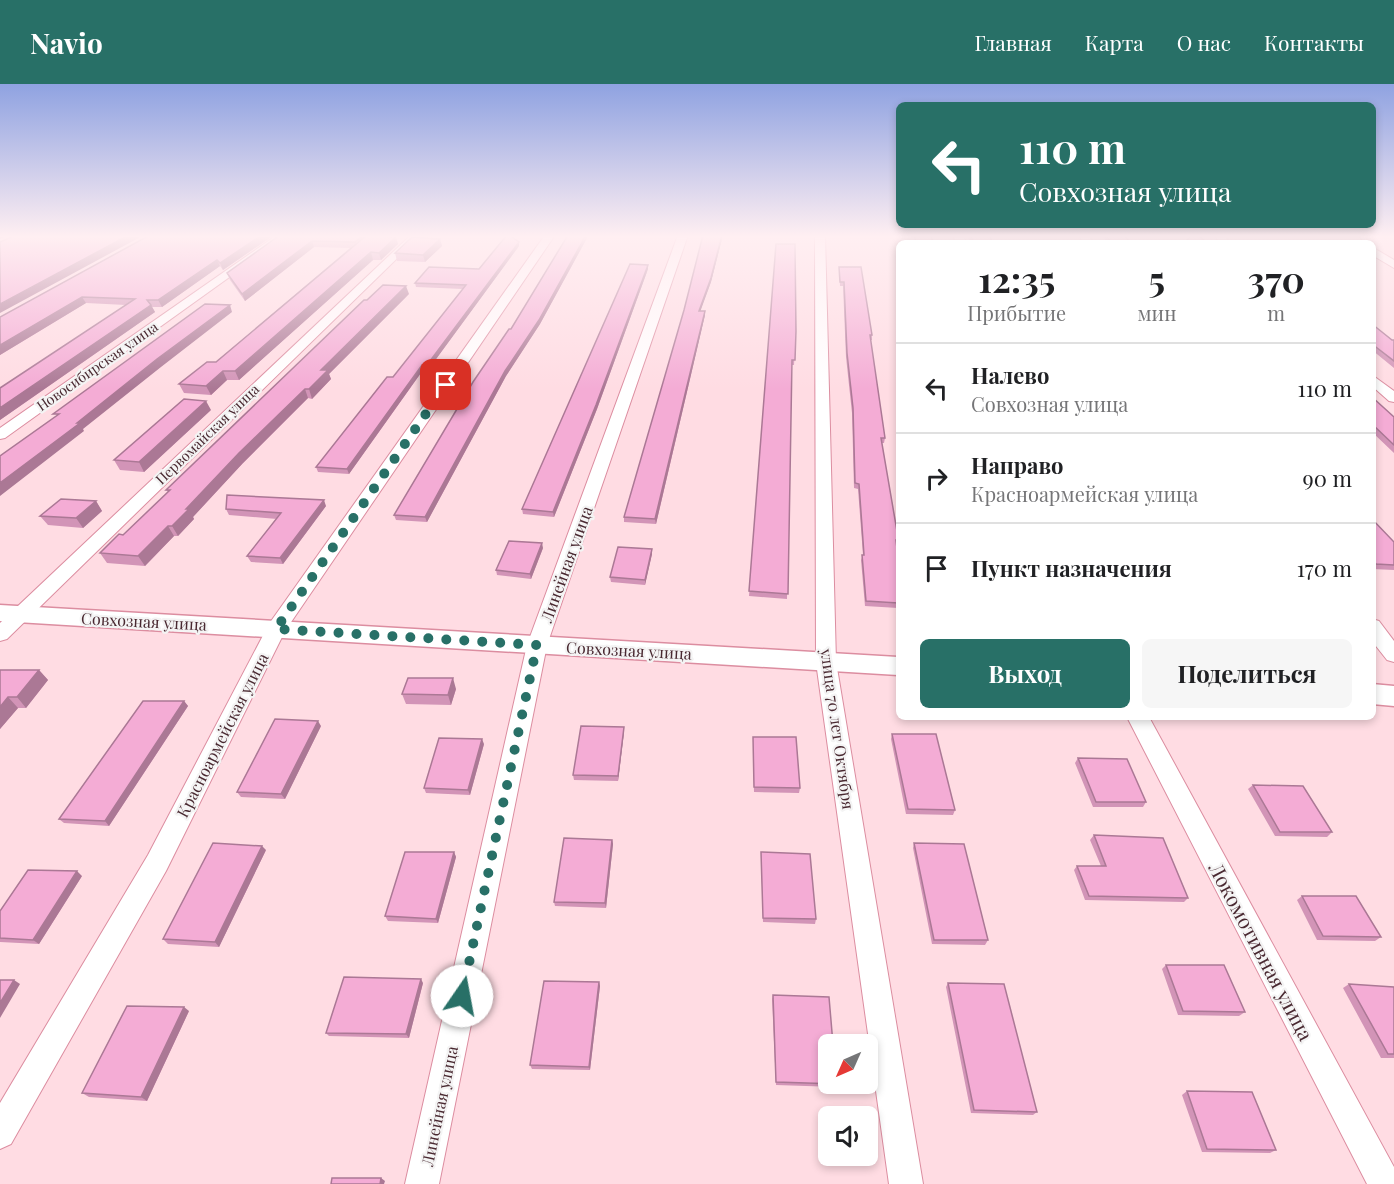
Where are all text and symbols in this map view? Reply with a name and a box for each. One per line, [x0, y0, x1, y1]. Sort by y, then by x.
text: Navio [30, 24, 103, 61]
text: Главная [974, 28, 1052, 56]
text: Карта [1085, 28, 1144, 56]
text: О нас [1177, 28, 1231, 56]
text: Контакты [1264, 28, 1364, 56]
text: 110 m [1019, 119, 1126, 175]
icon: left [920, 126, 998, 204]
text: Совхозная улица [1019, 173, 1231, 209]
text: 12:35 [978, 254, 1055, 302]
text: 5 [1149, 254, 1165, 302]
text: 370 [1248, 254, 1305, 302]
text: Прибытие [967, 299, 1066, 326]
text: мин [1137, 299, 1176, 326]
text: m [1267, 299, 1285, 326]
street label: Новосибирская улица [33, 317, 161, 415]
pin [420, 359, 471, 410]
text: Налево [971, 360, 1049, 390]
icon: arrive [429, 368, 462, 401]
icon: left [920, 372, 953, 405]
text: 110 m [1298, 373, 1352, 403]
street label: Первомайская улица [151, 380, 263, 488]
text: Совхозная улица [971, 390, 1128, 417]
text: Направо [971, 450, 1064, 480]
icon: right [920, 462, 953, 495]
text: 90 m [1303, 463, 1352, 493]
text: Красноармейская улица [971, 480, 1198, 507]
street label: Линейная улица [535, 503, 597, 626]
icon: arrive [920, 552, 953, 585]
text: Пункт назначения [971, 553, 1172, 583]
text: 170 m [1297, 553, 1352, 583]
street label: Совхозная улица [81, 607, 207, 635]
street label: Совхозная улица [566, 636, 692, 664]
button: Выход [920, 639, 1130, 708]
button: Поделиться [1142, 639, 1352, 708]
street label: улица 70 лет Октября [816, 646, 860, 811]
street label: Красноармейская улица [171, 649, 273, 821]
street label: Локомотивная улица [1203, 856, 1320, 1045]
position arrow [430, 964, 494, 1028]
north arrow [818, 1034, 878, 1094]
map controls [818, 1034, 878, 1166]
street label: Линейная улица [416, 1044, 462, 1169]
button: sound [818, 1106, 878, 1166]

